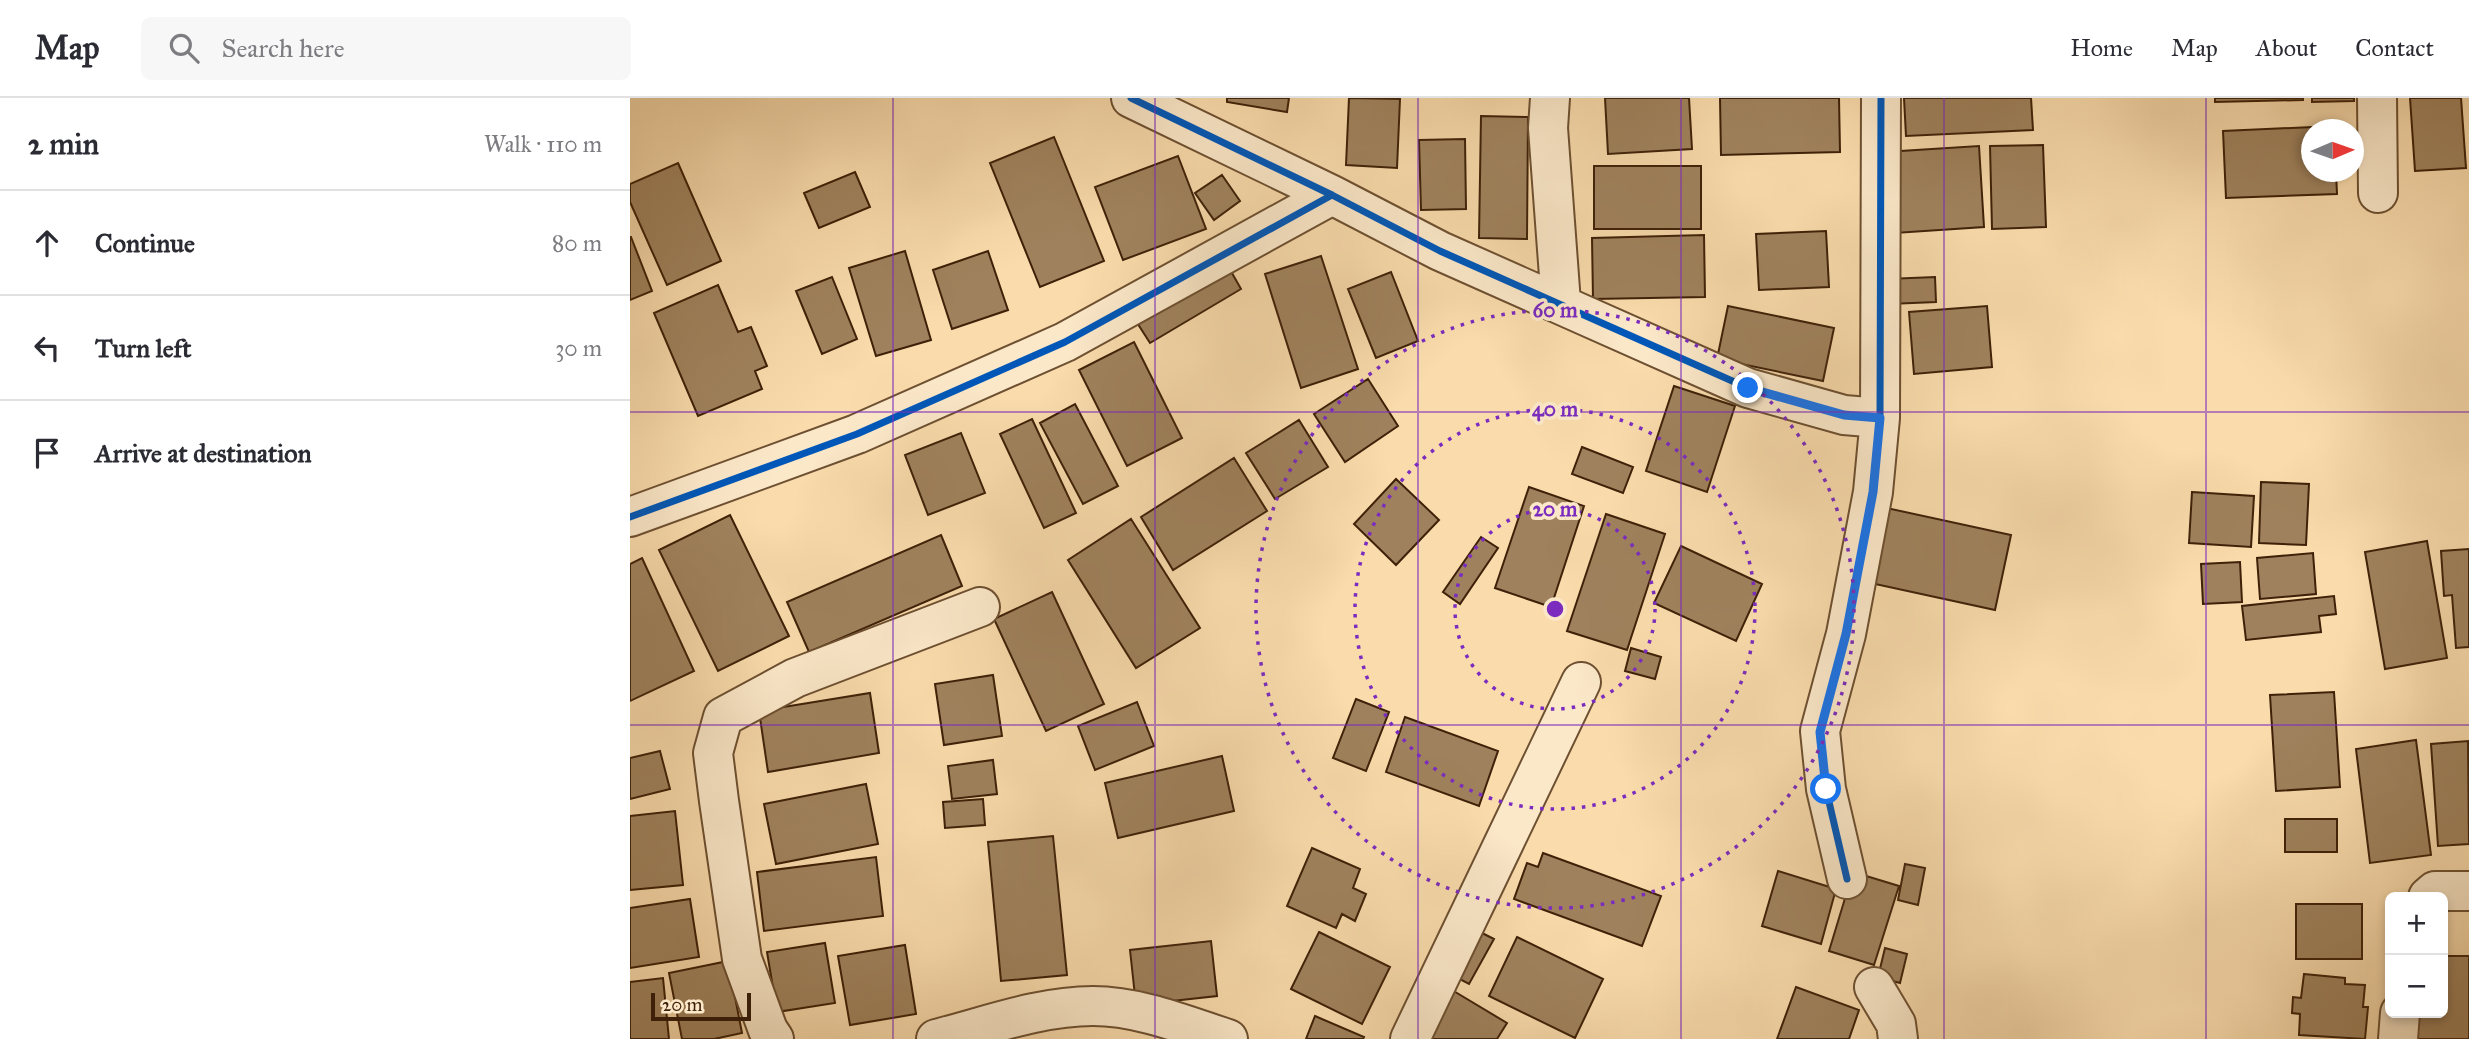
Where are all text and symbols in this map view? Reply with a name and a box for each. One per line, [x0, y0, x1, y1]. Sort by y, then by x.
search box [141, 17, 631, 80]
text: Map [35, 28, 99, 68]
icon: search [165, 29, 203, 67]
text: Search here [221, 32, 345, 64]
text: Home [2070, 33, 2133, 63]
text: Map [2171, 33, 2218, 63]
text: About [2256, 33, 2317, 63]
text: Contact [2355, 33, 2434, 63]
north arrow [2301, 119, 2364, 182]
text: 2 min [28, 126, 99, 162]
text: Walk · 110 m [484, 130, 602, 158]
icon: ahead [28, 224, 66, 262]
text: Continue [95, 227, 195, 259]
text: 80 m [552, 229, 602, 257]
text: 60 m [1532, 297, 1578, 323]
icon: left [28, 329, 66, 367]
text: Turn left [95, 332, 191, 364]
text: 30 m [555, 334, 602, 362]
route end [1732, 372, 1763, 403]
text: 40 m [1532, 396, 1578, 422]
icon: arrive [28, 434, 66, 472]
text: Arrive at destination [95, 437, 312, 469]
text: 20 m [1533, 496, 1578, 522]
centre of rings [1543, 597, 1567, 621]
route start [1810, 773, 1841, 804]
map controls [2385, 892, 2448, 1018]
button: + [2385, 892, 2448, 955]
button: − [2385, 955, 2448, 1018]
scale bar [651, 990, 751, 1022]
text: 20 m [662, 993, 703, 1016]

